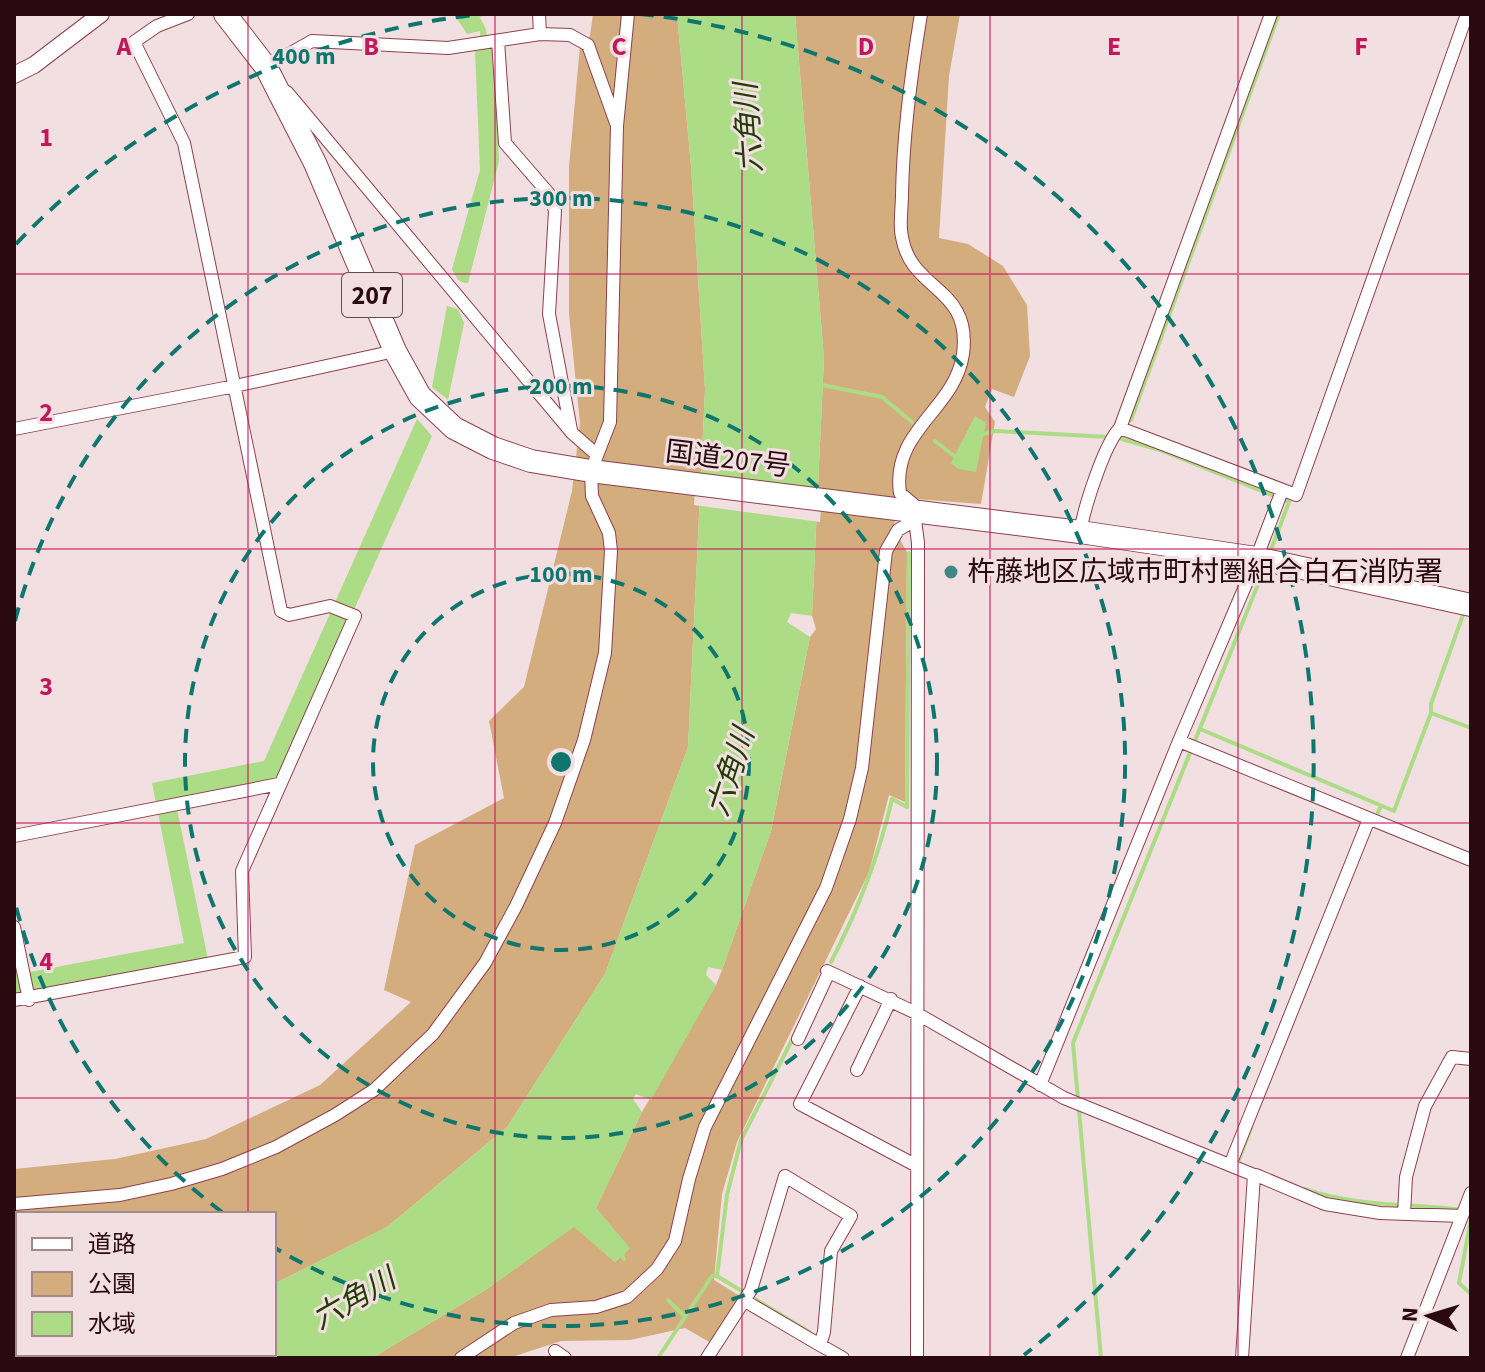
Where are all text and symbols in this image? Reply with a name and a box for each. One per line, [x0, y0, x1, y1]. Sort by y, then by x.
text: A [116, 28, 133, 65]
text: B [363, 28, 379, 65]
text: C [611, 28, 627, 65]
text: D [858, 28, 874, 65]
text: E [1107, 28, 1121, 65]
text: F [1354, 28, 1368, 65]
text: 400 m [272, 39, 336, 74]
water label: 六角川 [724, 79, 774, 174]
text: 1 [39, 119, 53, 156]
text: 300 m [529, 181, 593, 216]
road number: 207 [342, 273, 402, 317]
text: 200 m [529, 369, 593, 404]
text: 2 [39, 394, 53, 431]
street label: 国道207号 [663, 431, 793, 487]
place label: 杵藤地区広域市町村圏組合白石消防署 [967, 552, 1443, 592]
text: 100 m [529, 557, 593, 592]
marker: 杵藤地区広域市町村圏組合白石消防署 [942, 563, 960, 581]
text: 3 [39, 668, 53, 705]
water label: 六角川 [697, 720, 766, 821]
centre of rings [547, 748, 575, 776]
text: 4 [39, 943, 53, 980]
legend [16, 1212, 276, 1356]
text: 道路 [88, 1227, 136, 1262]
water label: 六角川 [304, 1256, 406, 1340]
text: 公園 [88, 1267, 136, 1302]
north arrow [1389, 1276, 1469, 1356]
text: N [1394, 1306, 1427, 1323]
text: 水域 [88, 1307, 136, 1342]

